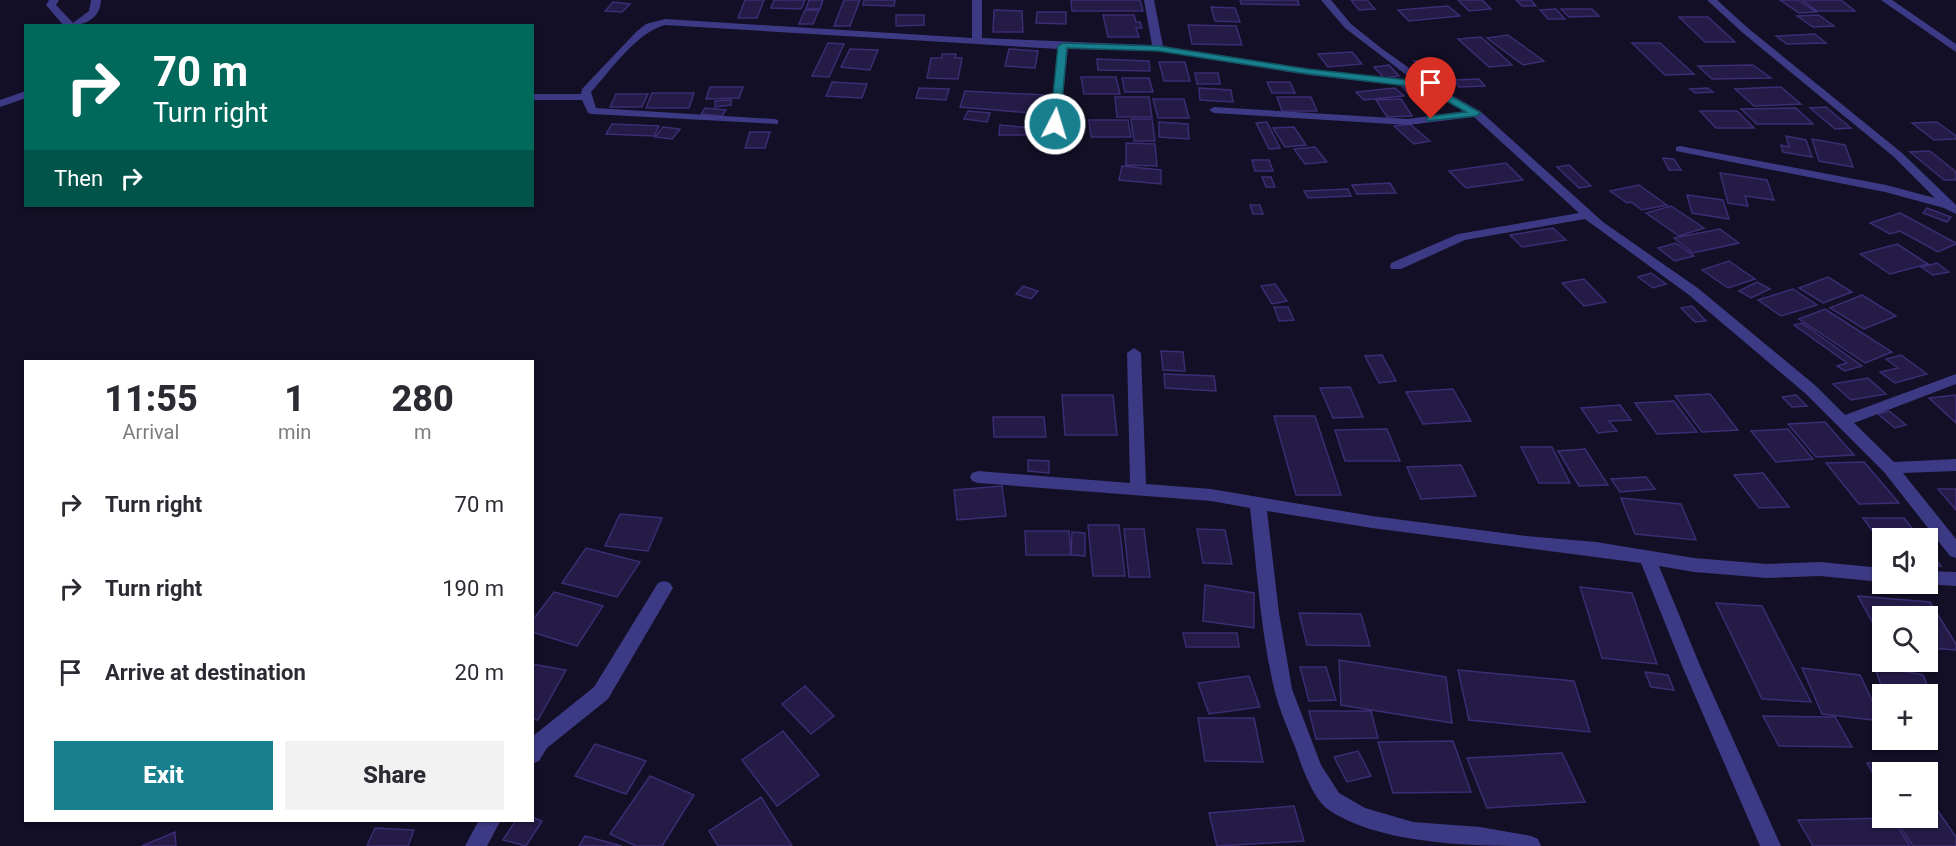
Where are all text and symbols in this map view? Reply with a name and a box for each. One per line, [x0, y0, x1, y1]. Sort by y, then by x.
text: 70 m [153, 47, 248, 96]
icon: right [54, 48, 132, 126]
pin [1405, 57, 1456, 119]
icon: arrive [1414, 66, 1447, 99]
position arrow [1023, 92, 1087, 156]
text: Turn right [153, 97, 268, 129]
icon: right [115, 162, 148, 195]
text: Then [54, 166, 103, 191]
text: 11:55 [104, 378, 198, 420]
text: 1 [284, 378, 305, 420]
text: 280 [392, 378, 454, 420]
text: Arrival [123, 420, 179, 444]
text: min [278, 420, 311, 444]
text: m [414, 420, 431, 444]
icon: right [54, 488, 87, 521]
text: Turn right [105, 492, 202, 517]
text: 70 m [455, 492, 504, 517]
map controls [1872, 528, 1938, 828]
button: sound [1872, 528, 1938, 594]
icon: right [54, 572, 87, 605]
text: Turn right [105, 576, 202, 601]
text: 190 m [442, 576, 504, 601]
button: search [1872, 606, 1938, 672]
icon: arrive [54, 656, 87, 689]
text: Arrive at destination [105, 660, 306, 685]
text: 20 m [455, 660, 504, 685]
button: + [1872, 684, 1938, 750]
button: Exit [54, 741, 273, 810]
button: Share [285, 741, 504, 810]
button: − [1872, 762, 1938, 828]

